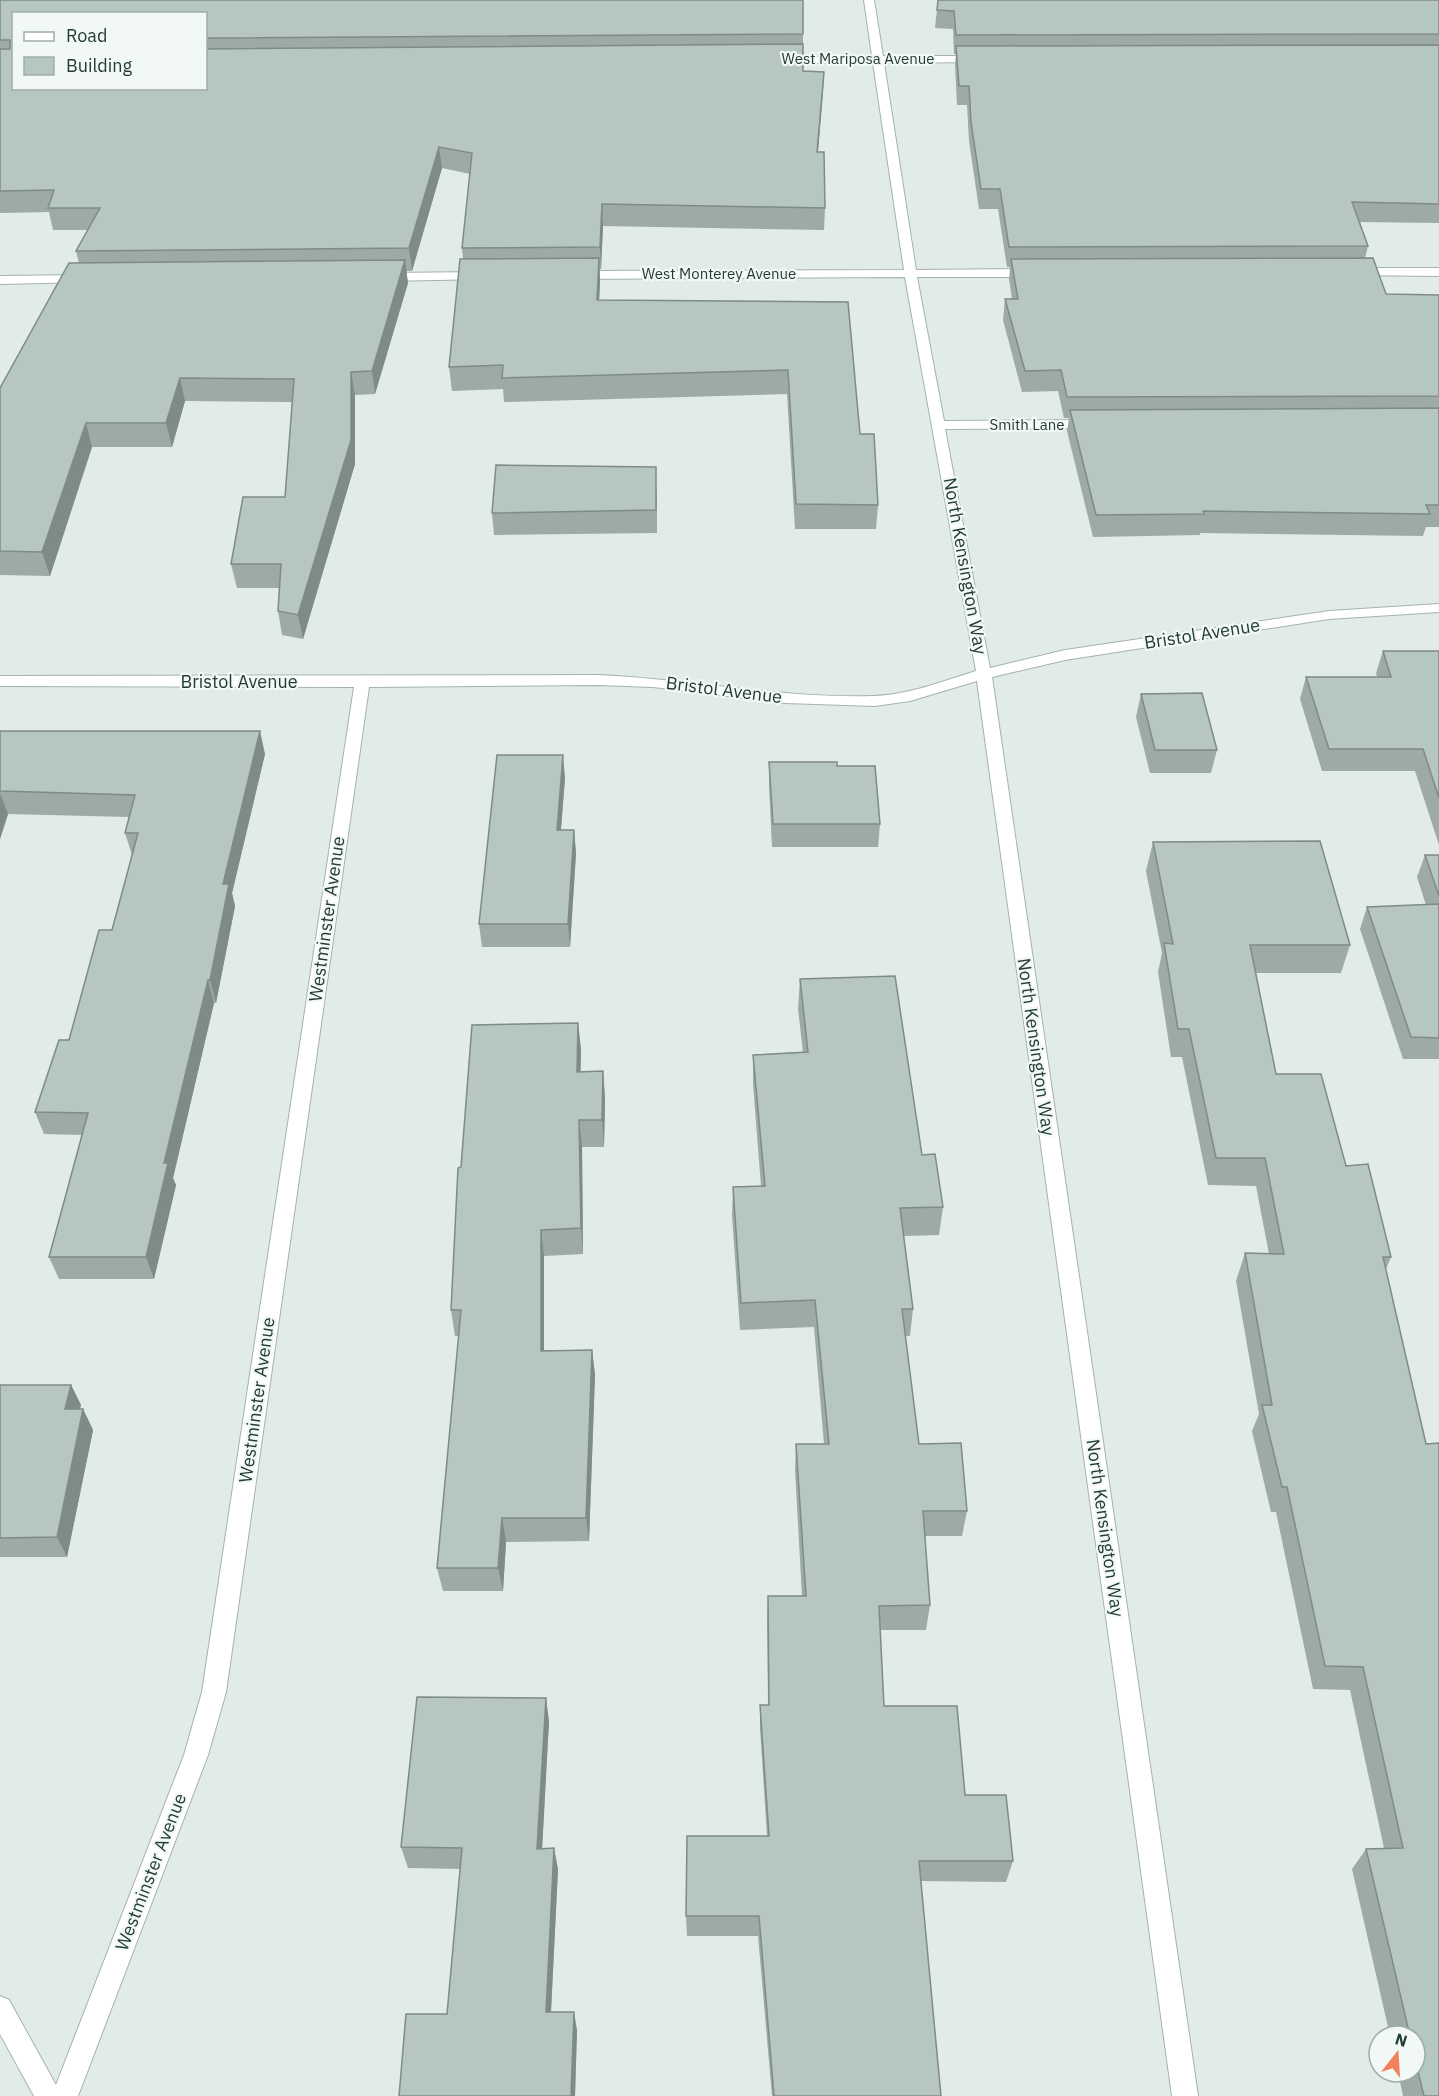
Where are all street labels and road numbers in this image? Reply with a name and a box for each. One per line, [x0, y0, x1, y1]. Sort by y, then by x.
street label: West Mariposa Avenue [782, 49, 934, 68]
street label: West Monterey Avenue [642, 264, 796, 283]
street label: Smith Lane [989, 415, 1065, 434]
street label: North Kensington Way [939, 476, 992, 656]
street label: Bristol Avenue [1142, 613, 1262, 654]
street label: Bristol Avenue [180, 670, 298, 693]
street label: Bristol Avenue [665, 671, 784, 708]
street label: Westminster Avenue [304, 835, 350, 1003]
street label: North Kensington Way [1013, 956, 1060, 1137]
street label: Westminster Avenue [234, 1316, 280, 1484]
street label: North Kensington Way [1082, 1437, 1129, 1618]
street label: Westminster Avenue [110, 1790, 191, 1954]

